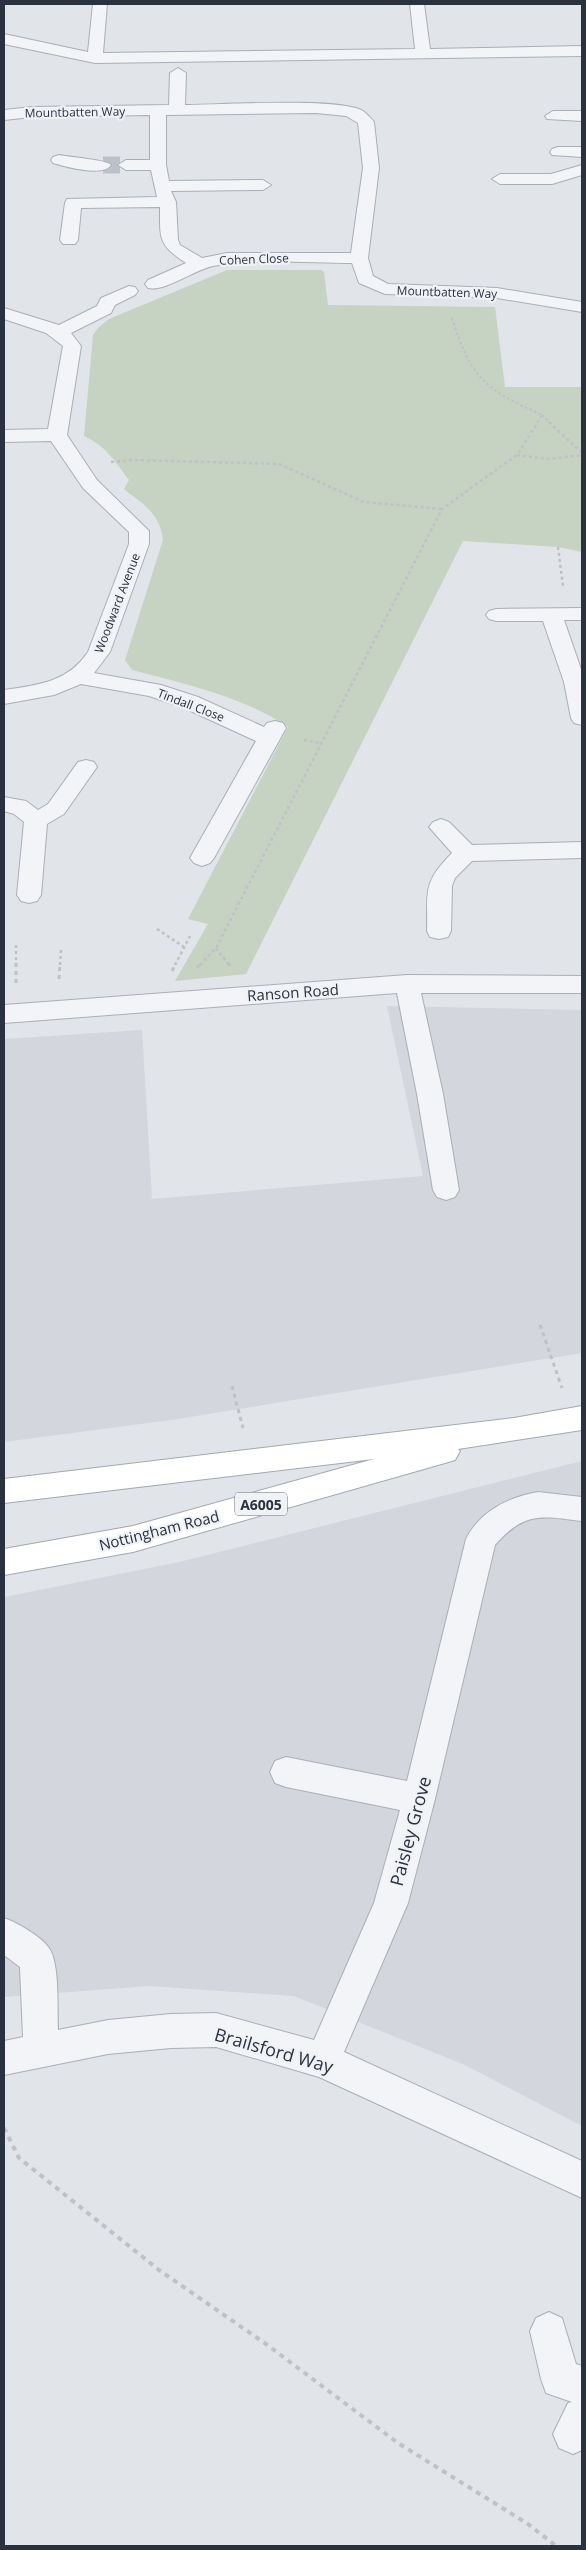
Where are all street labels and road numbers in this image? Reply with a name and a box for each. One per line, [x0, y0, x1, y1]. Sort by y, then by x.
street label: Mountbatten Way [25, 103, 126, 121]
street label: Cohen Close [219, 249, 289, 269]
street label: Mountbatten Way [396, 282, 499, 302]
street label: Woodward Avenue [90, 550, 144, 656]
street label: Tindall Close [155, 684, 227, 726]
street label: Ranson Road [246, 979, 340, 1005]
road number: A6005 [235, 1492, 287, 1516]
street label: Nottingham Road [97, 1505, 221, 1555]
street label: Paisley Grove [384, 1773, 436, 1889]
street label: Brailsford Way [212, 2022, 337, 2079]

